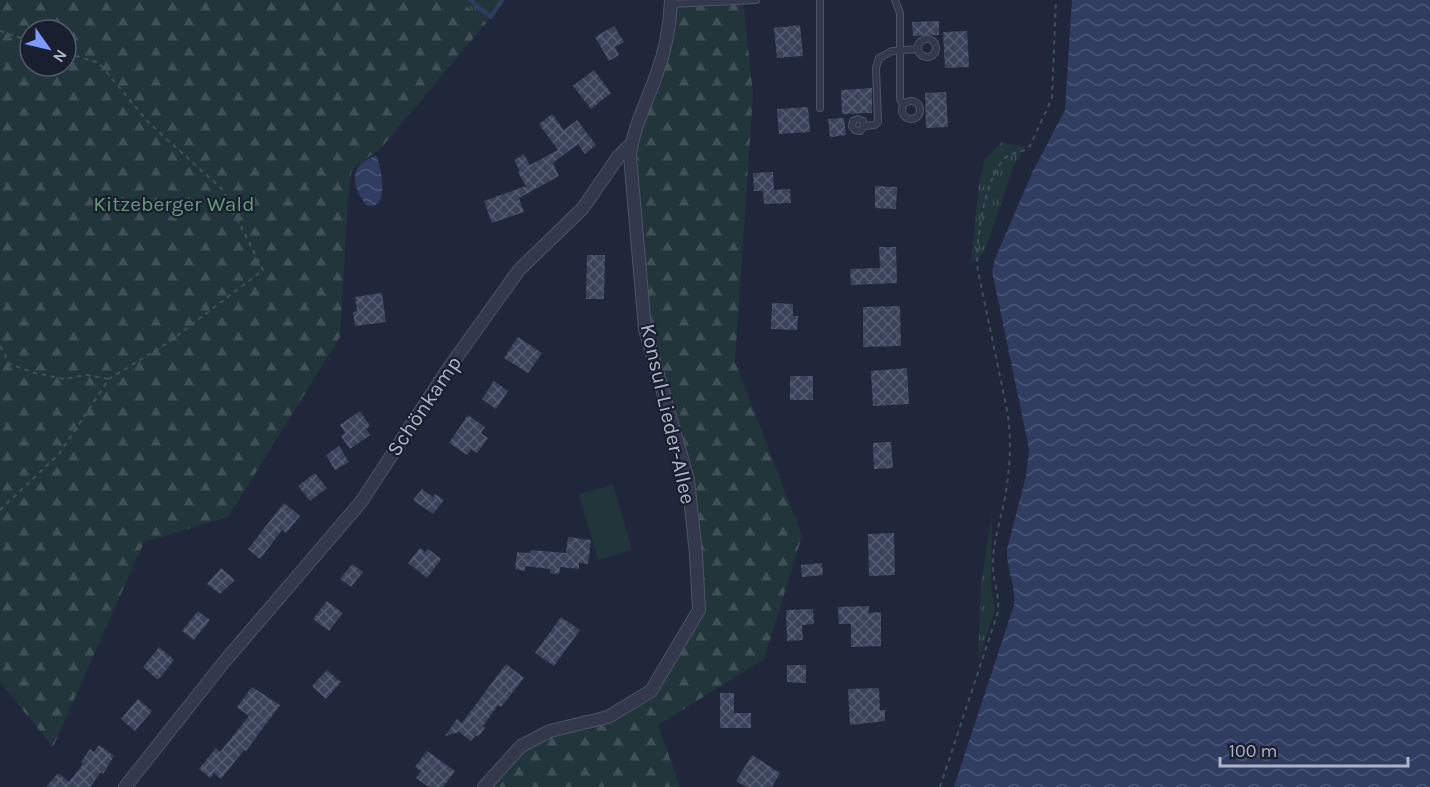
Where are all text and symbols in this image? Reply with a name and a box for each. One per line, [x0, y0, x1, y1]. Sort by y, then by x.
north arrow [18, 18, 78, 78]
text: N [49, 46, 71, 66]
park label: Kitzeberger Wald [93, 192, 255, 216]
street label: Konsul-Lieder-Allee [636, 322, 700, 506]
street label: Schönkamp [382, 351, 466, 461]
scale bar [1220, 730, 1408, 768]
text: 100 m [1229, 740, 1277, 762]

